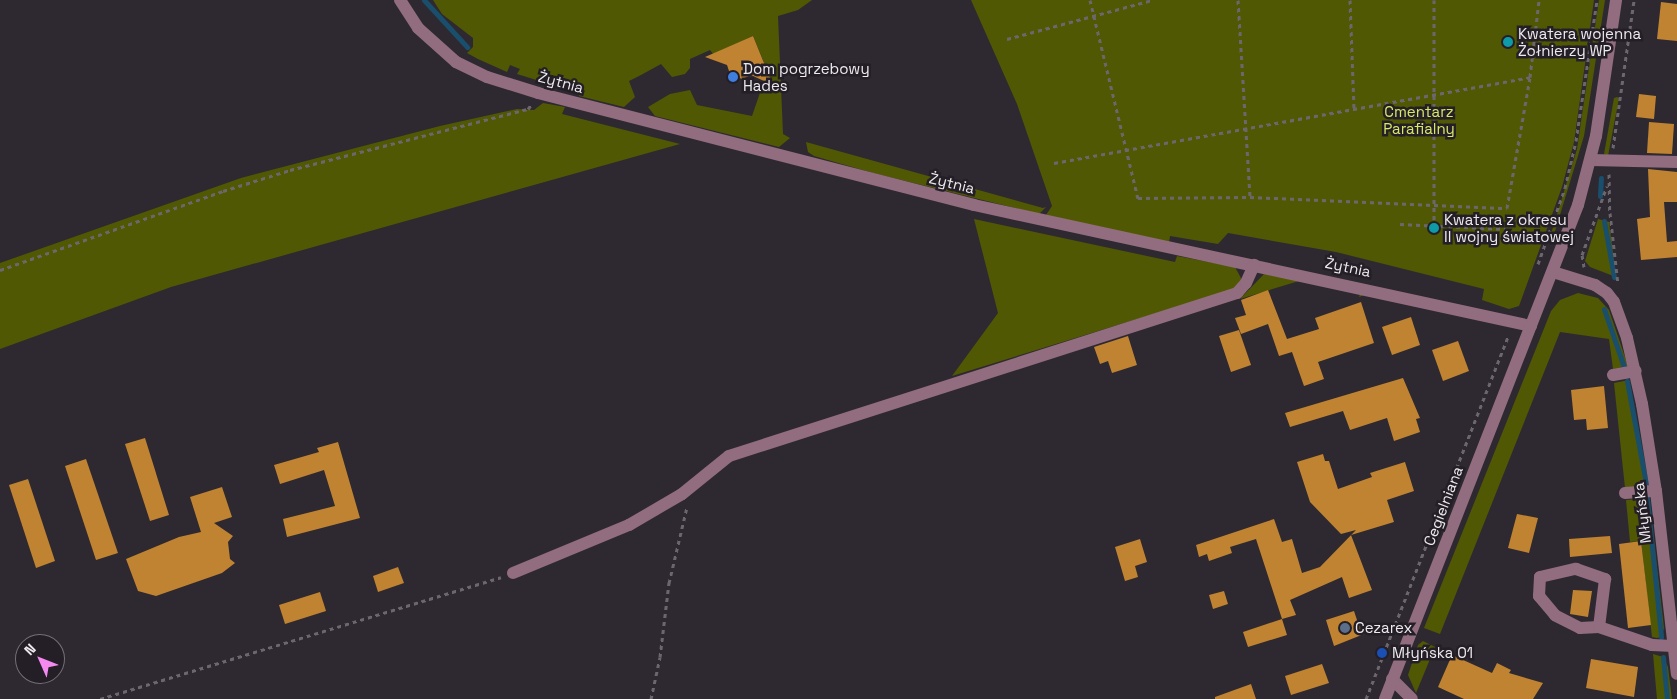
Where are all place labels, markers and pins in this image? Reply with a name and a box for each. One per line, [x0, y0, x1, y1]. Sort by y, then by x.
place label: Kwatera wojenna Żołnierzy WP [1518, 24, 1641, 59]
marker: Kwatera wojenna Żołnierzy WP [1502, 36, 1514, 48]
place label: Dom pogrzebowy Hades [743, 59, 870, 94]
marker: Dom pogrzebowy Hades [727, 71, 739, 83]
place label: Kwatera z okresu II wojny światowej [1444, 210, 1574, 245]
marker: Kwatera z okresu II wojny światowej [1428, 222, 1440, 234]
place label: Cezarex [1355, 619, 1412, 637]
marker: Cezarex [1339, 622, 1351, 634]
place label: Młyńska 01 [1392, 644, 1473, 662]
marker: Młyńska 01 [1376, 647, 1388, 659]

